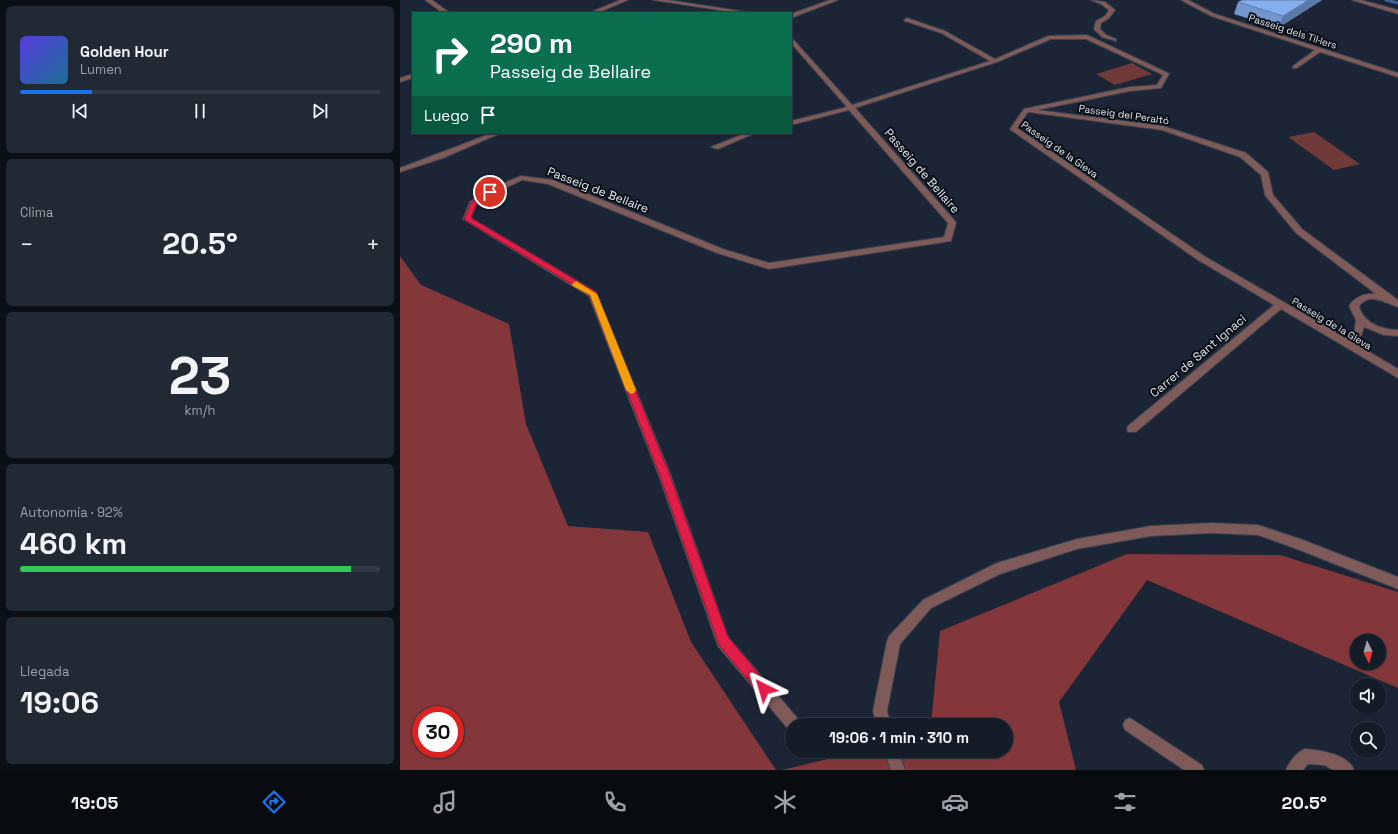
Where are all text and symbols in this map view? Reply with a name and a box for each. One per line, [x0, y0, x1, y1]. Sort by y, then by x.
street label: Passeig dels Til·lers [1247, 11, 1338, 52]
text: 290 m [490, 25, 573, 61]
icon: right [424, 28, 476, 80]
text: Golden Hour [80, 42, 169, 61]
text: Passeig de Bellaire [490, 60, 651, 83]
text: Lumen [80, 61, 122, 78]
icon: previous [69, 100, 91, 122]
icon: pause [189, 100, 211, 122]
icon: next [309, 100, 331, 122]
street label: Passeig del Peraltó [1078, 102, 1170, 127]
icon: arrive [477, 104, 499, 126]
text: Luego [424, 106, 469, 125]
street label: Passeig de la Gleva [1019, 118, 1101, 181]
street label: Passeig de Bellaire [881, 125, 963, 217]
street label: Passeig de Bellaire [545, 163, 651, 217]
pin [473, 175, 507, 209]
icon: arrive [479, 181, 501, 203]
text: Clima [20, 204, 53, 221]
text: 20.5° [162, 224, 238, 263]
text: − [20, 230, 34, 258]
text: + [366, 230, 380, 258]
street label: Passeig de la Gleva [1289, 294, 1374, 353]
street label: Carrer de Sant Ignaci [1147, 311, 1250, 401]
text: 23 [169, 343, 231, 409]
text: km/h [185, 402, 215, 419]
text: Autonomía · 92% [20, 504, 123, 521]
text: 460 km [20, 524, 127, 563]
north arrow [1350, 634, 1386, 670]
map controls [1350, 634, 1386, 758]
text: Llegada [20, 663, 69, 680]
position arrow [743, 668, 785, 710]
button: sound [1350, 678, 1386, 714]
text: 19:06 [20, 683, 99, 722]
speed limit sign: 30 [412, 706, 464, 758]
button: search [1350, 722, 1386, 758]
text: 19:06 · 1 min · 310 m [829, 728, 969, 747]
icon: directions [260, 788, 288, 816]
icon: music [431, 788, 459, 816]
icon: phone [601, 788, 629, 816]
icon: climate [771, 788, 799, 816]
icon: car [941, 788, 969, 816]
icon: filters [1111, 788, 1139, 816]
text: 19:05 [71, 791, 118, 814]
text: 20.5° [1282, 791, 1327, 814]

